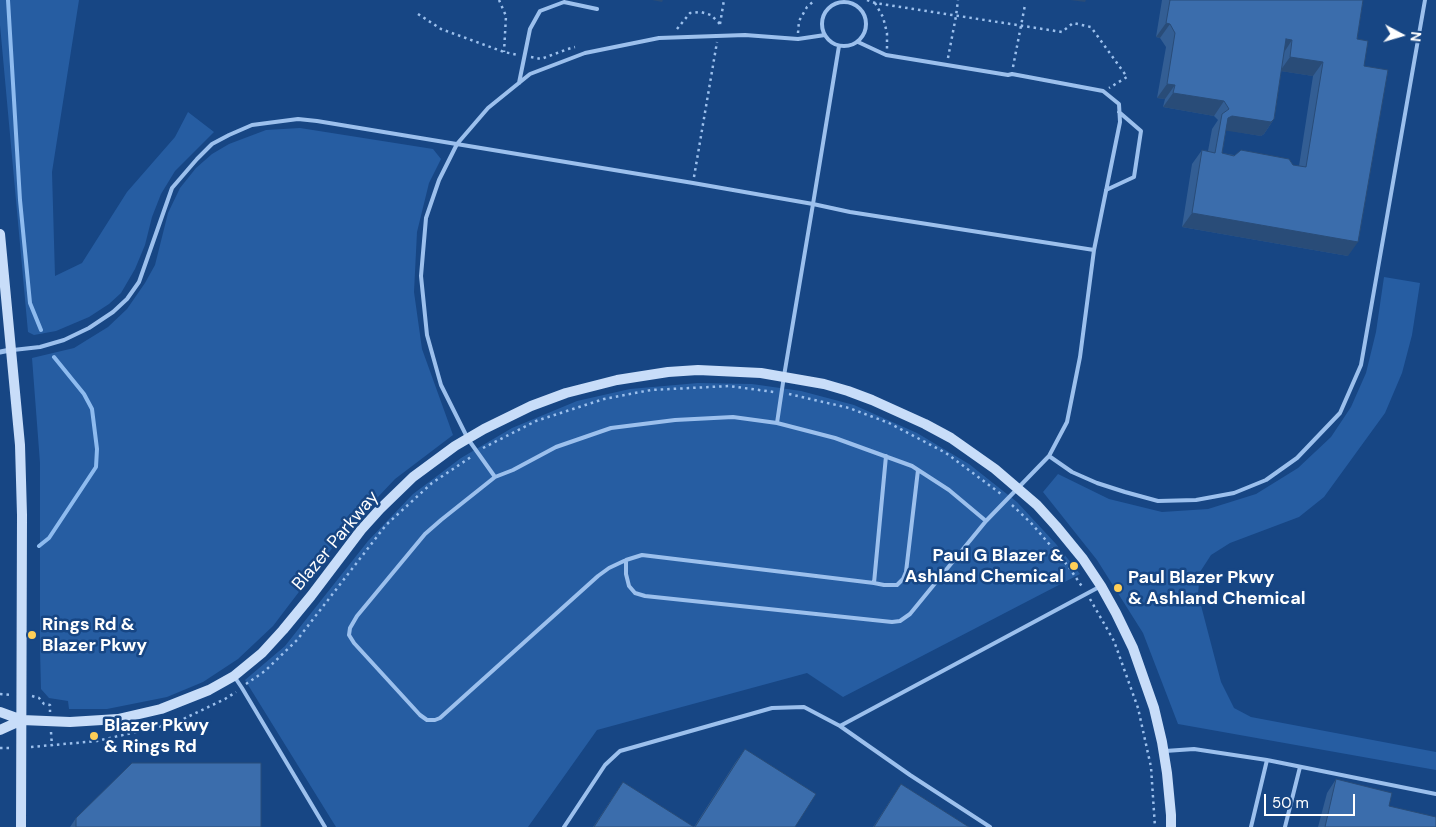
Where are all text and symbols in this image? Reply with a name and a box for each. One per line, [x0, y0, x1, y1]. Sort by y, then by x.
north arrow [1376, 10, 1426, 60]
text: N [1406, 31, 1425, 43]
street label: Blazer Parkway [288, 487, 384, 595]
place label: Paul G Blazer & Ashland Chemical [905, 545, 1064, 588]
marker: Paul G Blazer & Ashland Chemical [1068, 560, 1080, 572]
place label: Paul Blazer Pkwy & Ashland Chemical [1128, 567, 1306, 610]
marker: Paul Blazer Pkwy & Ashland Chemical [1112, 582, 1124, 594]
place label: Rings Rd & Blazer Pkwy [42, 614, 147, 656]
marker: Rings Rd & Blazer Pkwy [26, 629, 38, 641]
place label: Blazer Pkwy & Rings Rd [104, 715, 209, 758]
marker: Blazer Pkwy & Rings Rd [88, 730, 100, 742]
scale bar [1266, 784, 1357, 816]
text: 50 m [1272, 793, 1309, 813]

